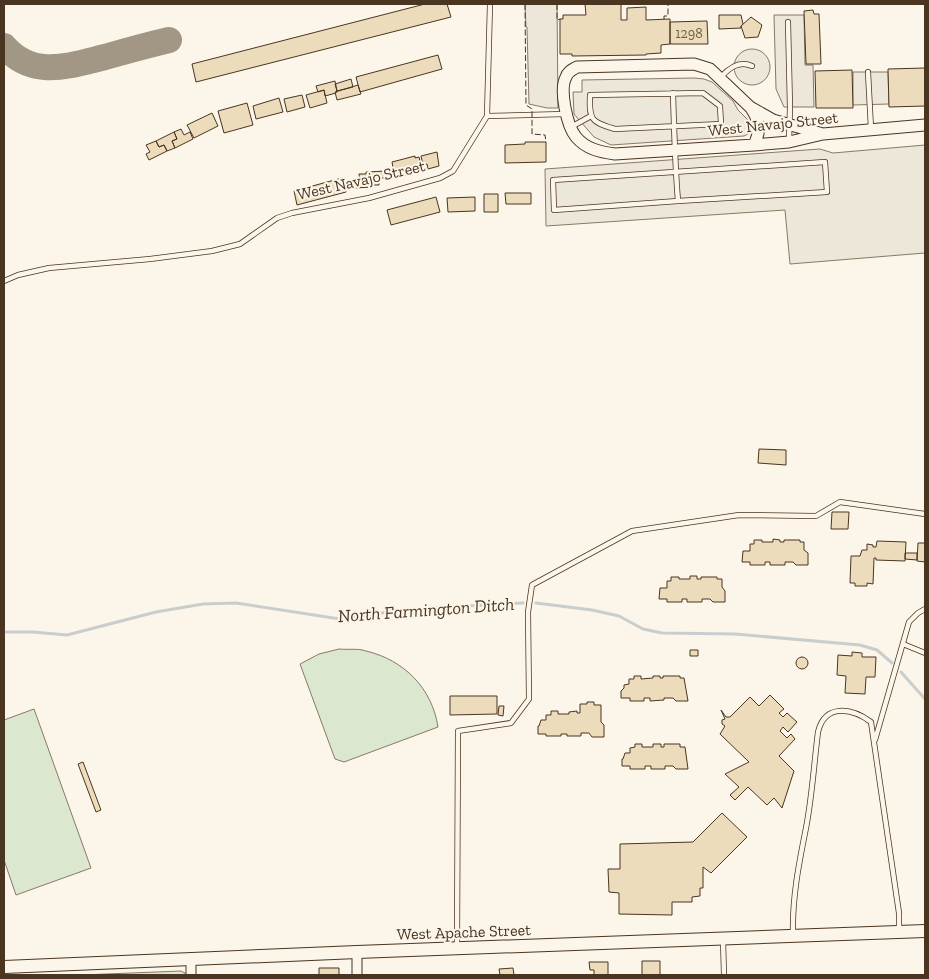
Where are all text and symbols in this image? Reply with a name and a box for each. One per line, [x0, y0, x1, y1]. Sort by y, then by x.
house number: 1298 [675, 25, 703, 42]
street label: West Navajo Street [707, 108, 839, 140]
street label: West Navajo Street [295, 156, 427, 204]
water label: North Farmington Ditch [337, 593, 515, 627]
street label: West Apache Street [397, 920, 532, 944]

